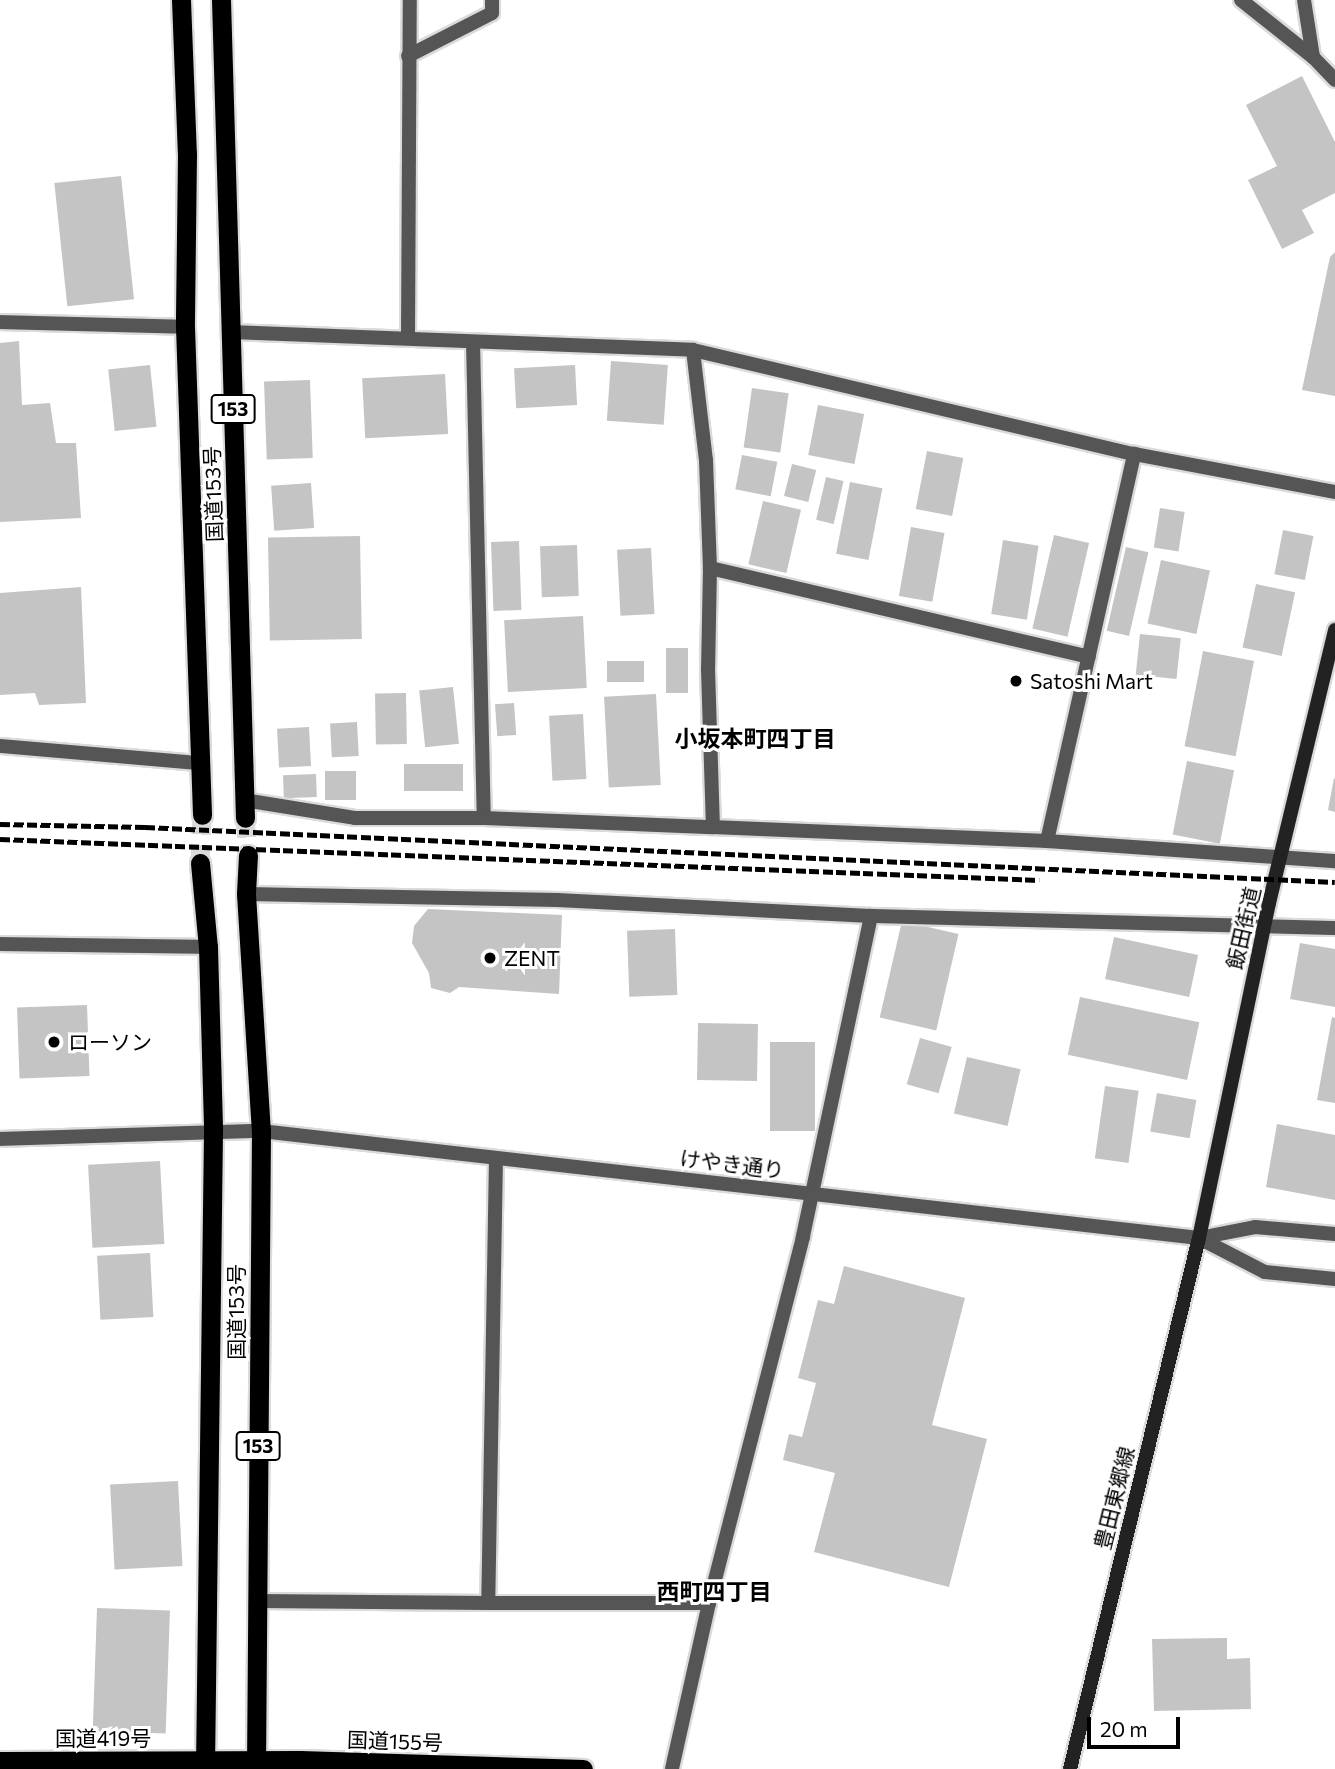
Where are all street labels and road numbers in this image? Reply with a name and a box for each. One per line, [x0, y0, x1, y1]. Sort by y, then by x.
road number: 153 [210, 394, 256, 424]
street label: 国道153号 [199, 446, 227, 542]
street label: 飯田街道 [1221, 884, 1265, 972]
street label: けやき通り [678, 1145, 786, 1183]
street label: 国道153号 [223, 1264, 249, 1360]
road number: 153 [235, 1430, 281, 1462]
street label: 豊田東郷線 [1089, 1444, 1139, 1552]
street label: 国道419号 [55, 1725, 151, 1751]
street label: 国道155号 [347, 1727, 443, 1755]

